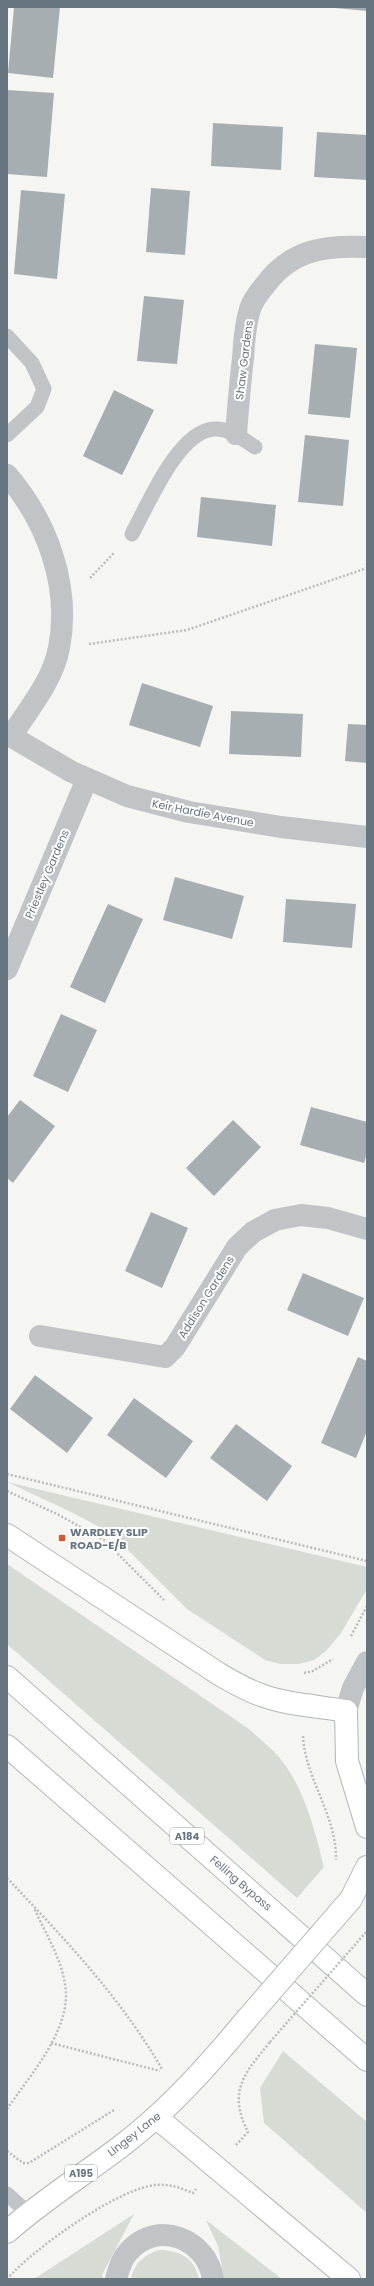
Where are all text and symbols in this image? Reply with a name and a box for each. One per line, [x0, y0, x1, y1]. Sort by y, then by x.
street label: Shaw Gardens [231, 319, 257, 401]
street label: Keir Hardie Avenue [151, 795, 256, 831]
street label: Priestley Gardens [21, 827, 73, 921]
street label: Addison Gardens [174, 1252, 238, 1341]
place label: WARDLEY SLIP ROAD-E/B [70, 1524, 148, 1553]
marker: WARDLEY SLIP ROAD-E/B [57, 1533, 67, 1543]
road number: A184 [170, 1828, 204, 1844]
street label: Felling Bypass [207, 1852, 276, 1915]
street label: Lingey Lane [104, 2108, 164, 2160]
road number: A195 [65, 2165, 97, 2181]

